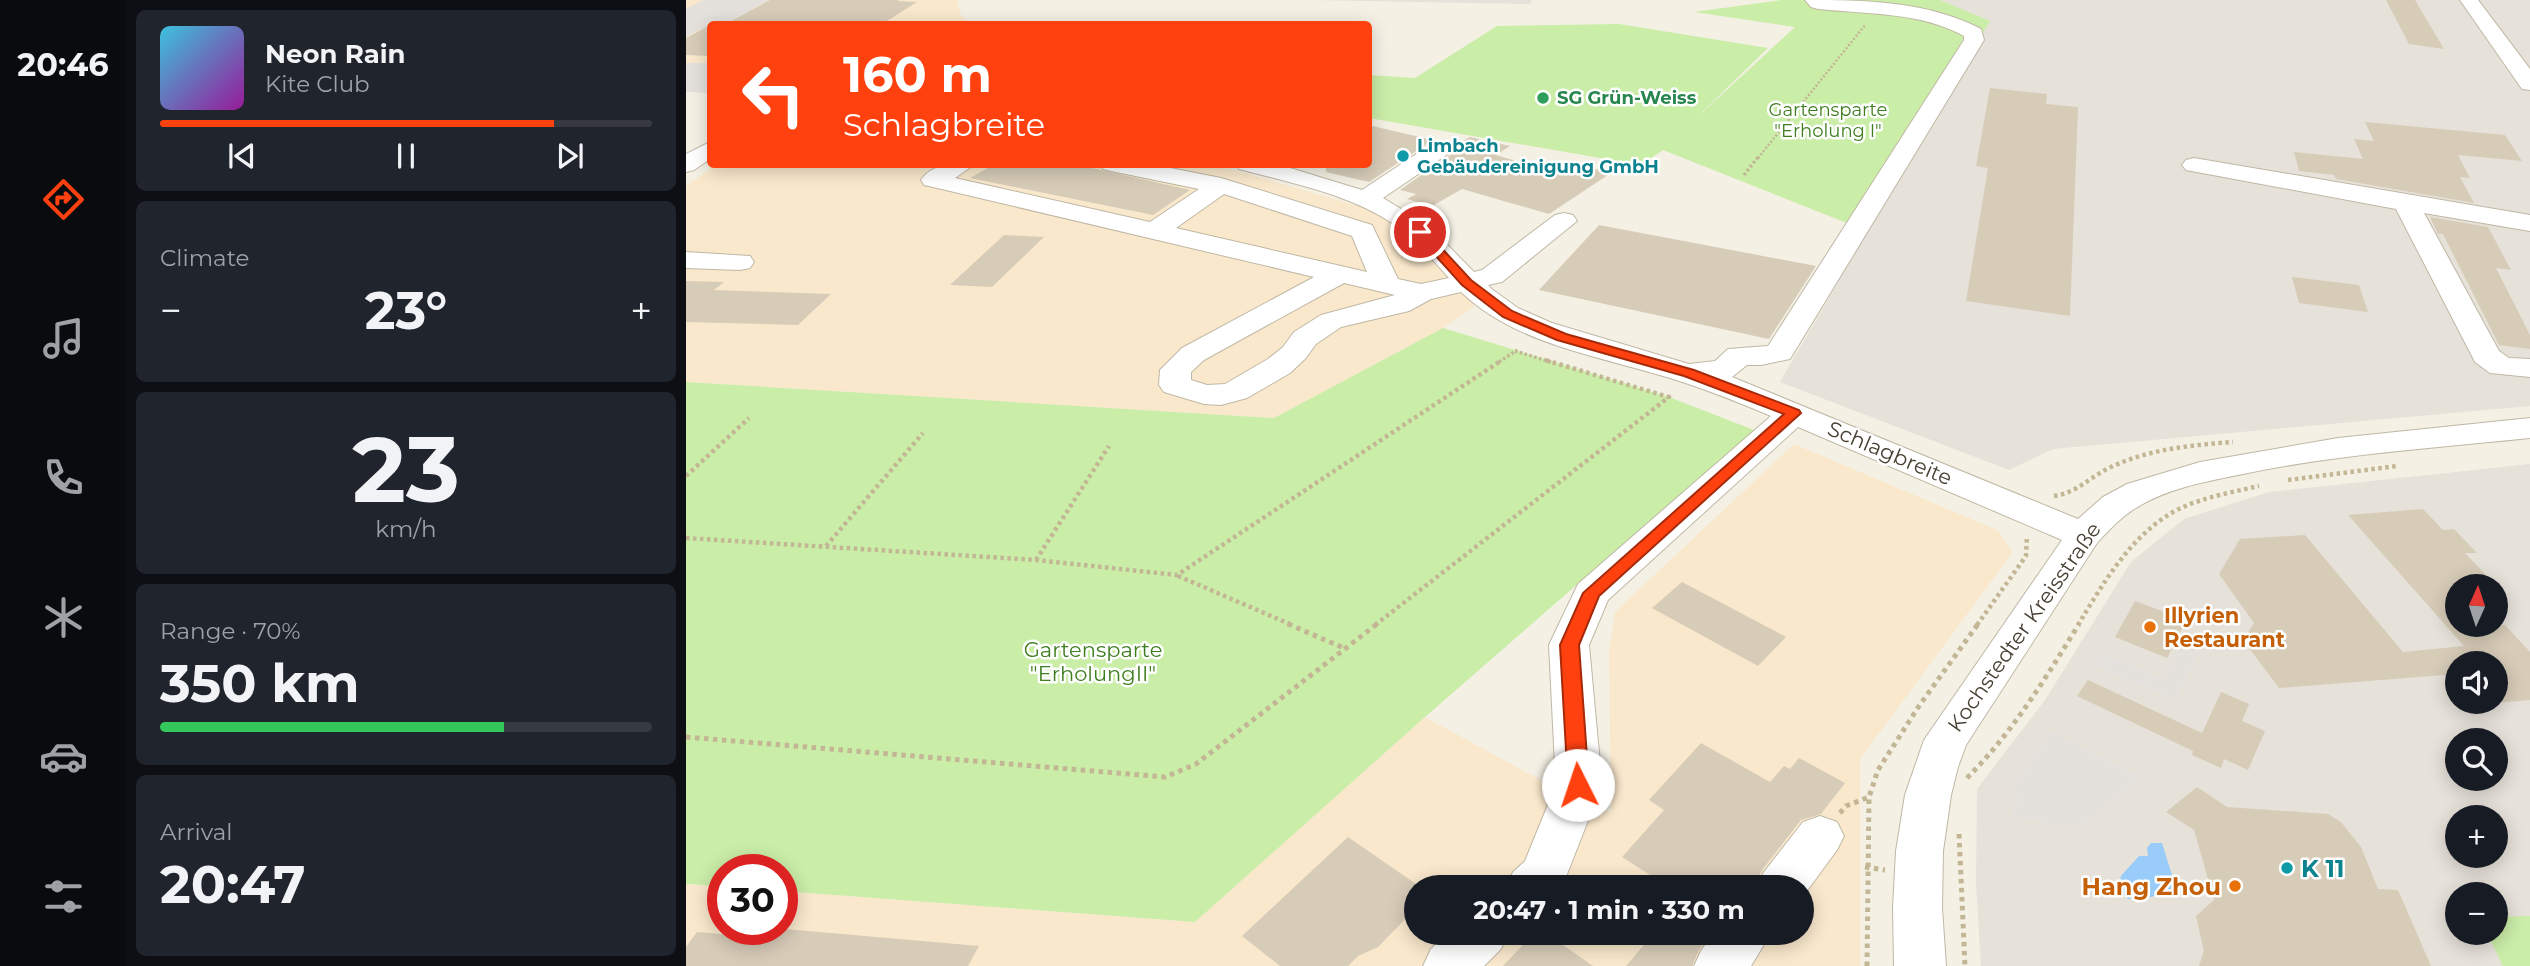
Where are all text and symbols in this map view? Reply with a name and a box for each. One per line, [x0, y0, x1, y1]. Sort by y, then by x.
text: Neon Rain [265, 38, 406, 70]
text: 20:46 [17, 45, 109, 84]
text: 160 m [843, 45, 992, 104]
icon: left [728, 49, 819, 140]
text: Kite Club [265, 70, 370, 98]
place label: SG Grün-Weiss [1557, 87, 1697, 109]
marker: SG Grün-Weiss [1535, 90, 1551, 106]
park label: Gartensparte "Erholung I" [1769, 99, 1888, 142]
text: Schlagbreite [843, 105, 1045, 144]
place label: Limbach Gebäudereinigung GmbH [1417, 135, 1659, 178]
icon: previous [223, 137, 261, 175]
icon: pause [387, 137, 425, 175]
icon: next [551, 137, 589, 175]
marker: Limbach Gebäudereinigung GmbH [1395, 148, 1411, 164]
icon: directions [39, 175, 88, 224]
pin [1390, 202, 1450, 262]
icon: arrive [1401, 213, 1439, 251]
text: Climate [160, 244, 249, 272]
text: 23° [365, 279, 447, 342]
text: − [160, 287, 182, 334]
text: + [630, 287, 652, 334]
icon: music [39, 314, 88, 363]
text: 23 [352, 414, 460, 525]
street label: Schlagbreite [1824, 416, 1956, 490]
icon: phone [39, 453, 88, 502]
text: km/h [375, 515, 437, 543]
street label: Kochstedter Kreisstraße [1942, 517, 2106, 737]
north arrow [2445, 574, 2508, 637]
map controls [2445, 574, 2508, 945]
icon: climate [39, 593, 88, 642]
place label: Illyrien Restaurant [2164, 603, 2285, 652]
text: Range · 70% [160, 617, 301, 645]
marker: Illyrien Restaurant [2142, 619, 2158, 635]
park label: Gartensparte "ErholungII" [1024, 637, 1162, 686]
button: sound [2445, 651, 2508, 714]
text: 350 km [160, 652, 360, 715]
button: search [2445, 728, 2508, 791]
icon: car [39, 732, 88, 781]
position arrow [1541, 748, 1615, 822]
button: + [2445, 805, 2508, 868]
text: Arrival [160, 818, 233, 846]
text: 20:47 [160, 853, 306, 916]
speed limit sign: 30 [707, 854, 798, 945]
place label: K 11 [2301, 854, 2344, 883]
marker: K 11 [2279, 860, 2295, 876]
icon: filters [39, 872, 88, 921]
place label: Hang Zhou [2082, 872, 2221, 901]
marker: Hang Zhou [2227, 878, 2243, 894]
button: − [2445, 882, 2508, 945]
text: 20:47 · 1 min · 330 m [1473, 894, 1745, 926]

